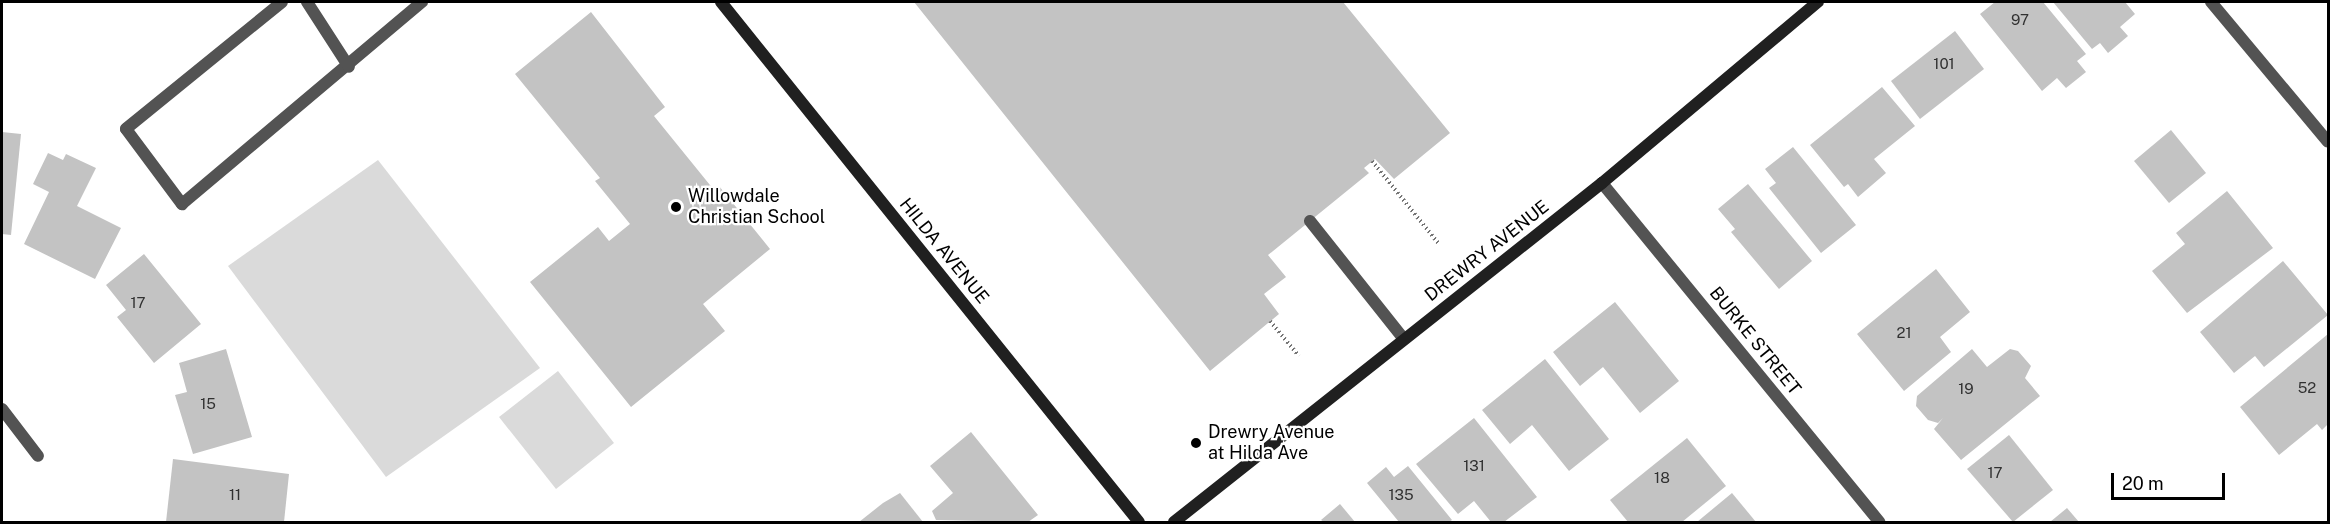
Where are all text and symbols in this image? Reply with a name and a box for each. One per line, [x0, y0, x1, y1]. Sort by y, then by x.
house number: 97 [2011, 11, 2029, 29]
house number: 101 [1933, 55, 1955, 73]
place label: Willowdale Christian School [688, 186, 825, 228]
street label: HILDA AVENUE [895, 194, 993, 308]
street label: DREWRY AVENUE [1421, 196, 1553, 306]
marker: Willowdale Christian School [669, 200, 683, 214]
street label: BURKE STREET [1705, 283, 1805, 399]
house number: 17 [130, 294, 146, 312]
house number: 21 [1896, 324, 1912, 342]
house number: 52 [2298, 379, 2316, 397]
house number: 19 [1958, 380, 1974, 398]
house number: 15 [200, 395, 216, 413]
place label: Drewry Avenue at Hilda Ave [1208, 422, 1335, 464]
marker: Drewry Avenue at Hilda Ave [1189, 436, 1203, 450]
house number: 131 [1463, 457, 1485, 475]
scale bar [2114, 461, 2228, 499]
house number: 17 [1987, 464, 2003, 482]
house number: 18 [1654, 469, 1670, 487]
text: 20 m [2122, 473, 2164, 494]
house number: 11 [229, 486, 241, 504]
house number: 135 [1388, 486, 1414, 504]

